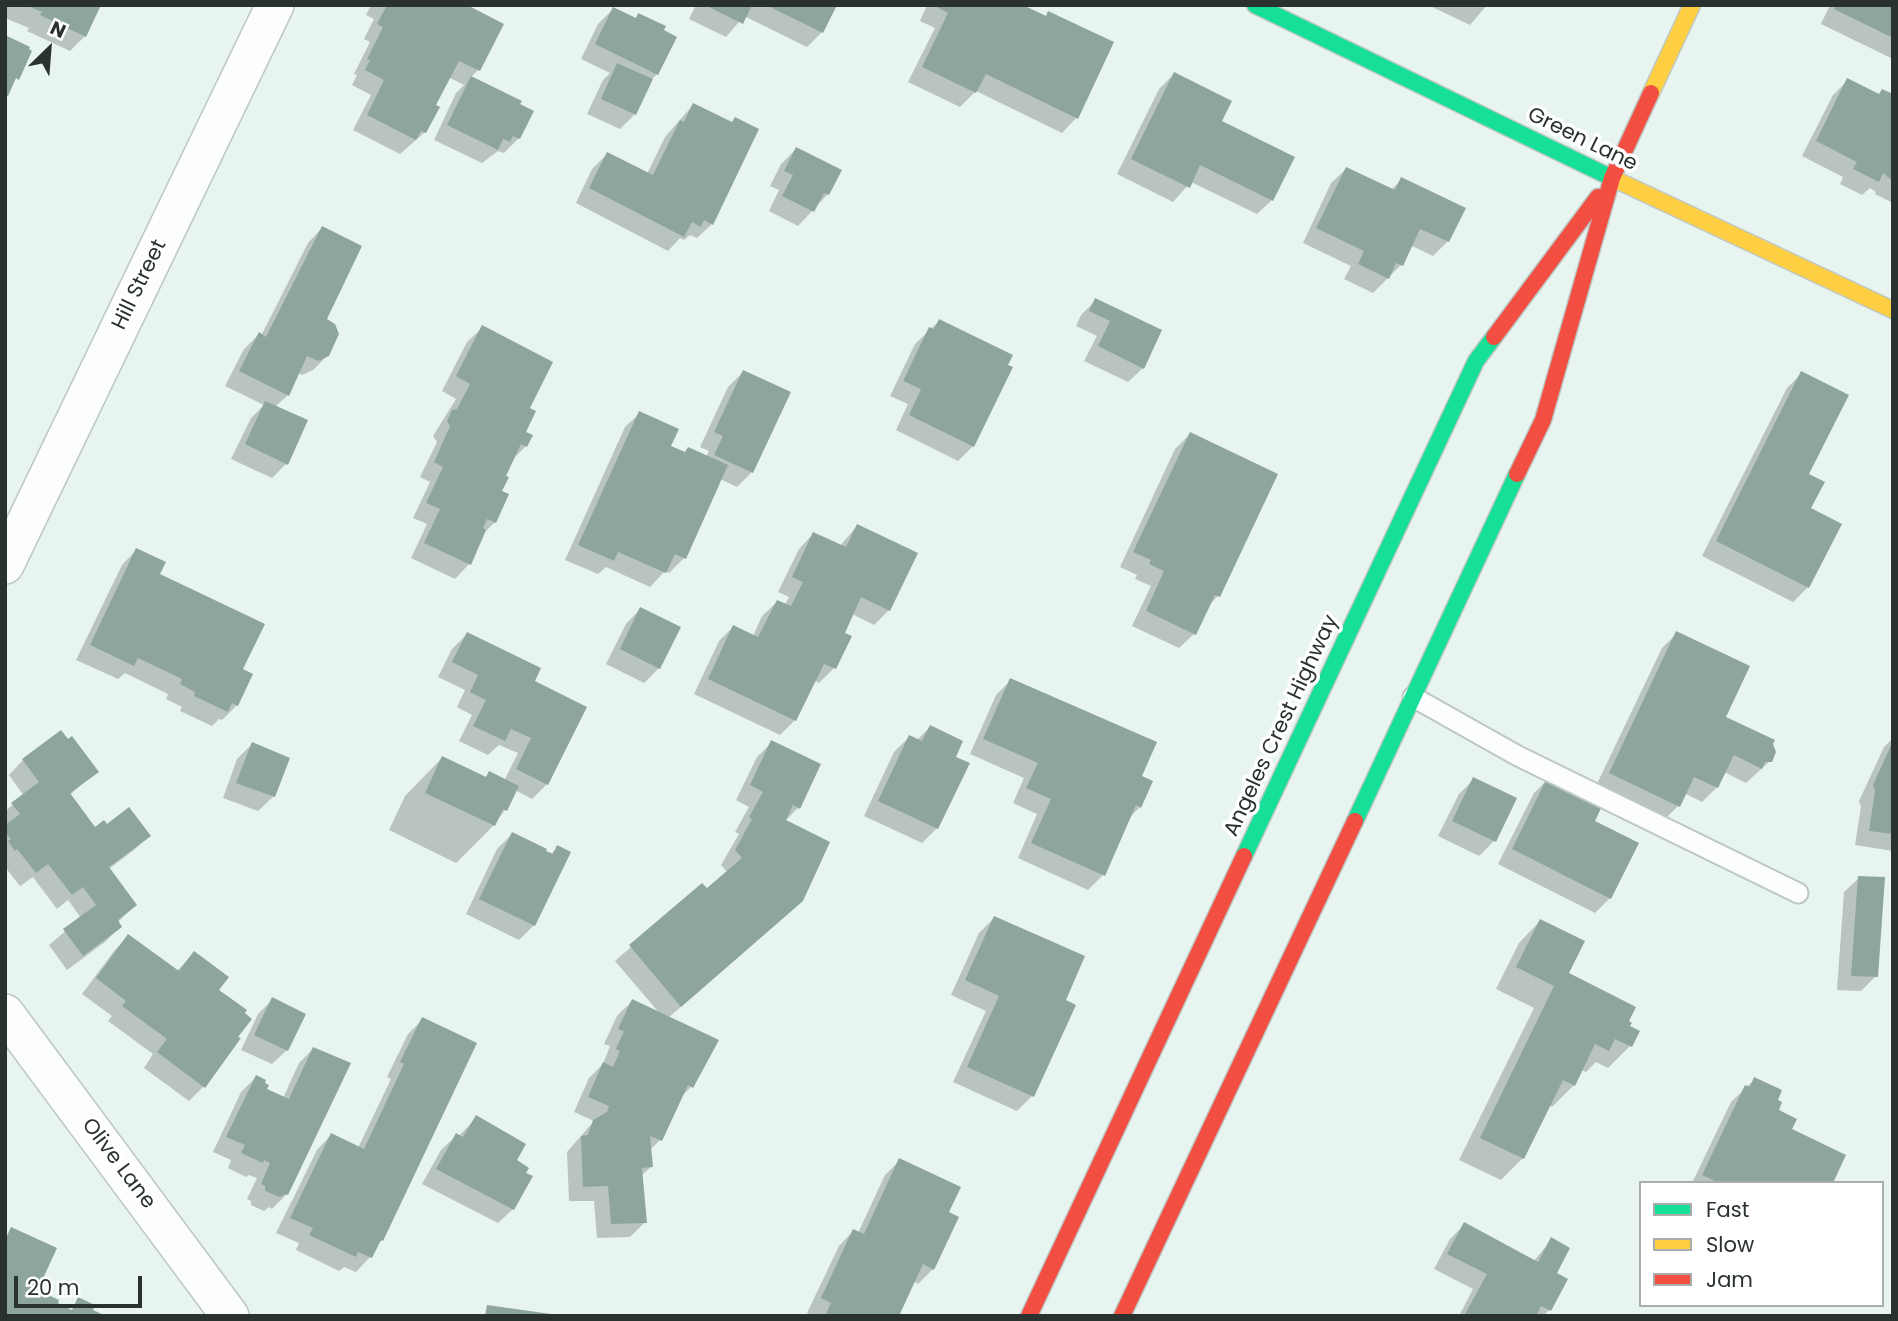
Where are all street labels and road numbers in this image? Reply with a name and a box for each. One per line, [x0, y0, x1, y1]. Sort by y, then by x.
street label: Green Lane [1523, 103, 1641, 177]
street label: Hill Street [107, 236, 173, 334]
street label: Angeles Crest Highway [1220, 611, 1344, 841]
street label: Olive Lane [76, 1114, 160, 1214]

